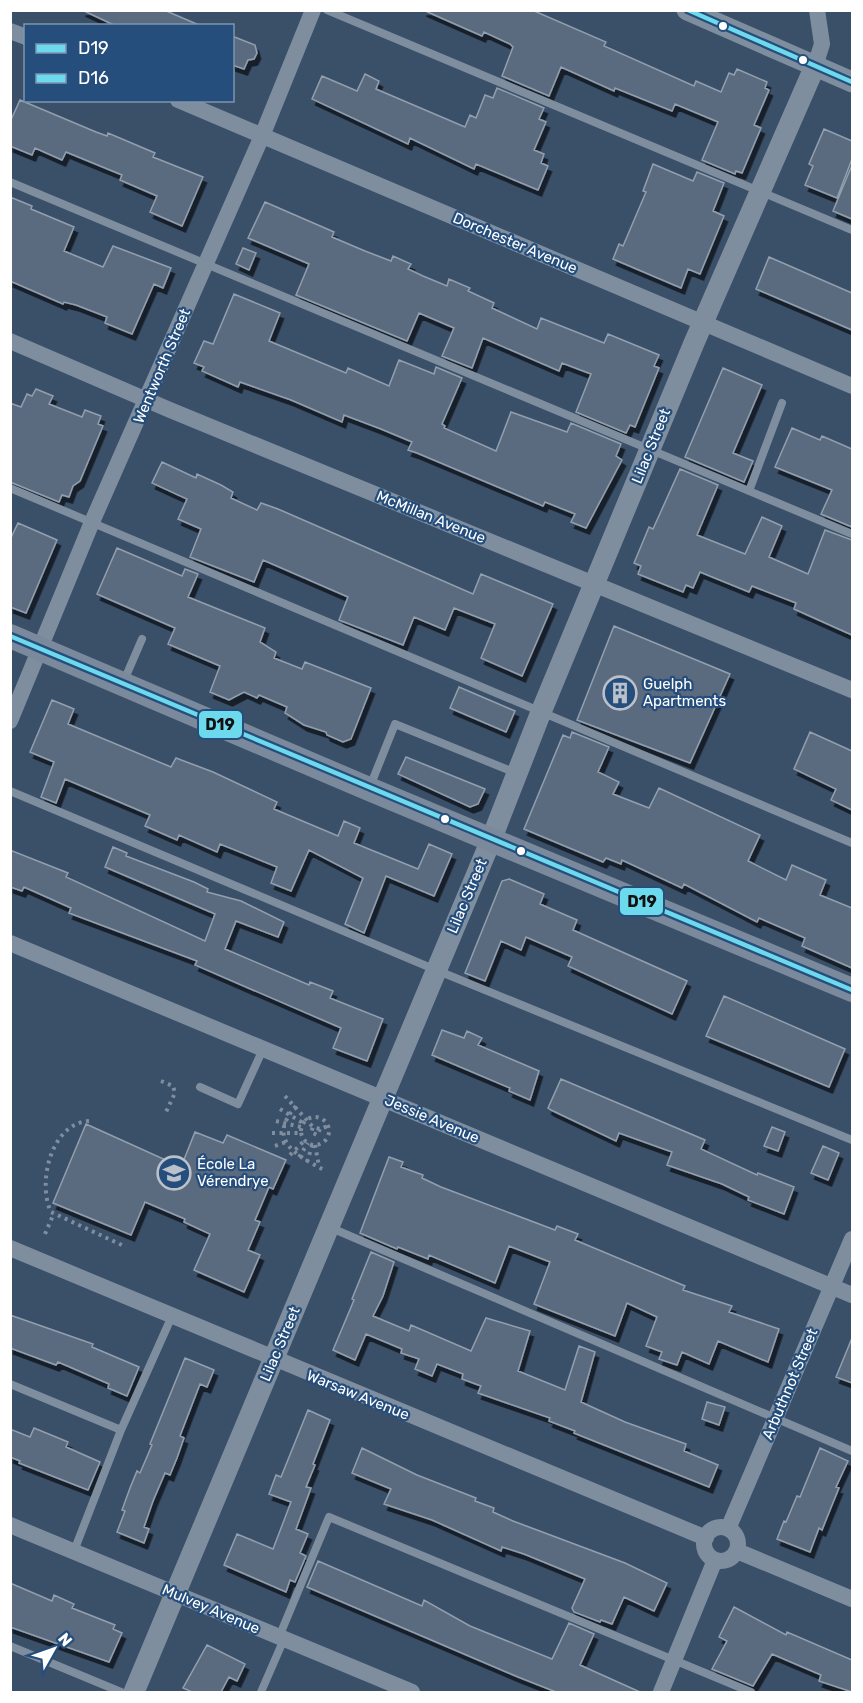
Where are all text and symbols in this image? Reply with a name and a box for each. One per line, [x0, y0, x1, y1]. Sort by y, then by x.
unlabelled marker [717, 20, 729, 32]
legend [24, 24, 234, 102]
text: D19 [78, 37, 109, 59]
unlabelled marker [797, 54, 809, 66]
text: D16 [78, 67, 109, 89]
street label: Dorchester Avenue [450, 209, 580, 277]
street label: Wentworth Street [130, 306, 194, 426]
street label: Lilac Street [628, 406, 674, 486]
street label: McMillan Avenue [374, 487, 488, 547]
building icon: Guelph Apartments [602, 675, 638, 711]
place label: Guelph Apartments [643, 675, 726, 710]
line badge: D19 [198, 710, 243, 739]
text: D19 [205, 715, 235, 734]
unlabelled marker [439, 813, 451, 825]
unlabelled marker [515, 845, 527, 857]
street label: Lilac Street [443, 856, 491, 936]
line badge: D19 [619, 887, 664, 916]
text: D19 [627, 892, 657, 911]
street label: Jessie Avenue [382, 1091, 482, 1147]
school or university icon: École La Vérendrye [156, 1155, 192, 1191]
place label: École La Vérendrye [197, 1155, 269, 1190]
street label: Lilac Street [256, 1304, 304, 1384]
street label: Arbuthnot Street [758, 1325, 822, 1442]
street label: Warsaw Avenue [304, 1366, 412, 1424]
street label: Mulvey Avenue [159, 1580, 263, 1638]
north arrow [24, 1619, 84, 1679]
text: N [54, 1629, 76, 1650]

